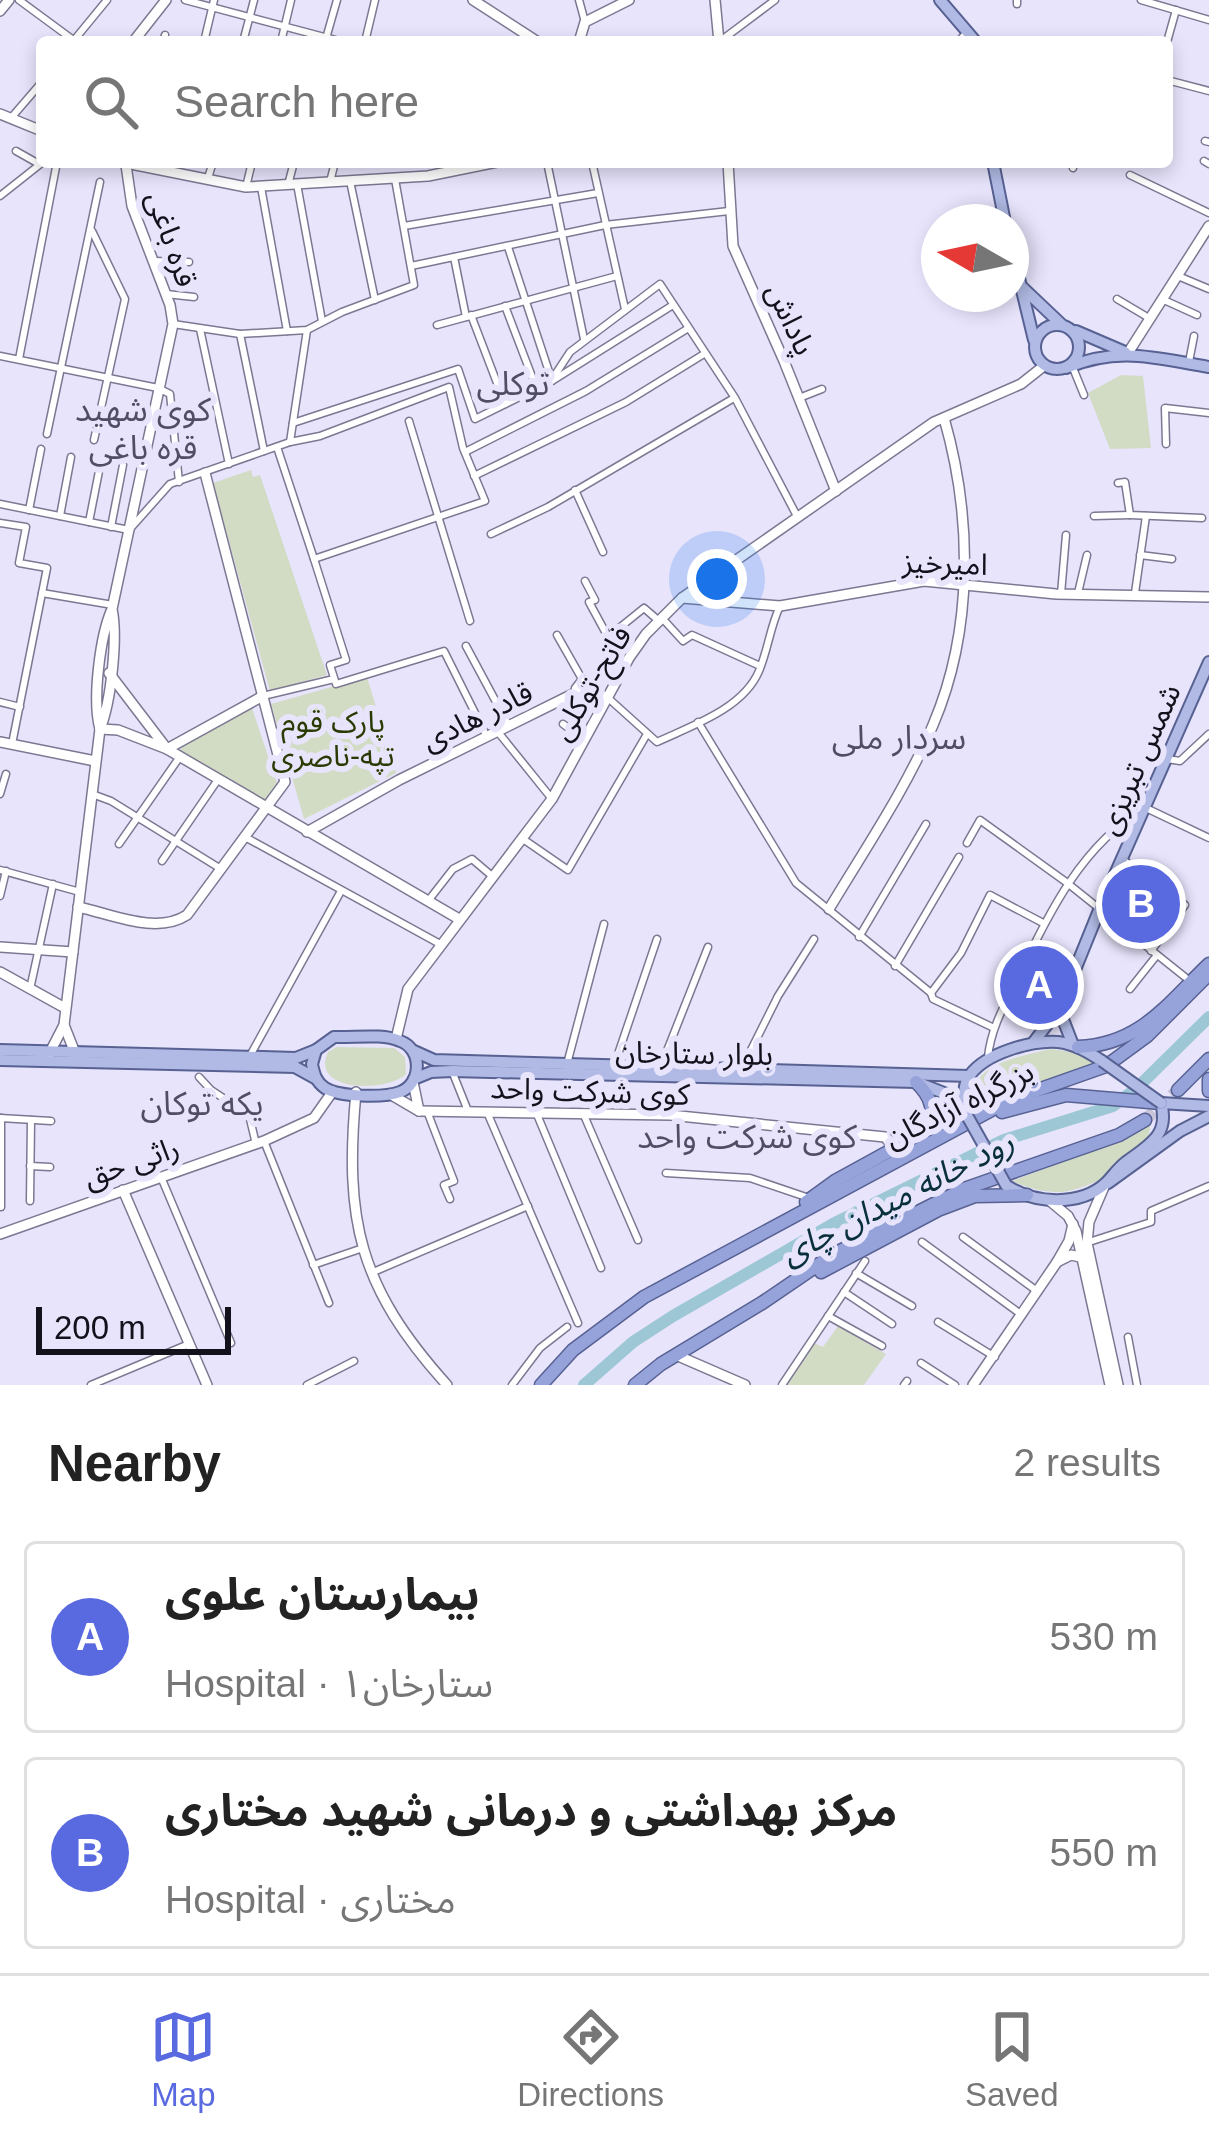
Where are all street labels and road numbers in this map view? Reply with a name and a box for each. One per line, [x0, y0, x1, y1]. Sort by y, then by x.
street label: قره باغی [139, 187, 204, 291]
street label: پاداش [757, 278, 822, 362]
street label: امیرخیز [901, 545, 988, 582]
street label: فاتح-توکلی [544, 620, 643, 749]
street label: قادر هادی [416, 675, 538, 758]
street label: شمس تبریزی [1091, 679, 1188, 840]
street label: بلوار ستارخان [615, 1035, 773, 1072]
street label: بزرگراه آزادگان [879, 1054, 1039, 1155]
street label: کوی شرکت واحد [490, 1071, 691, 1112]
street label: راثی حق [79, 1130, 184, 1196]

